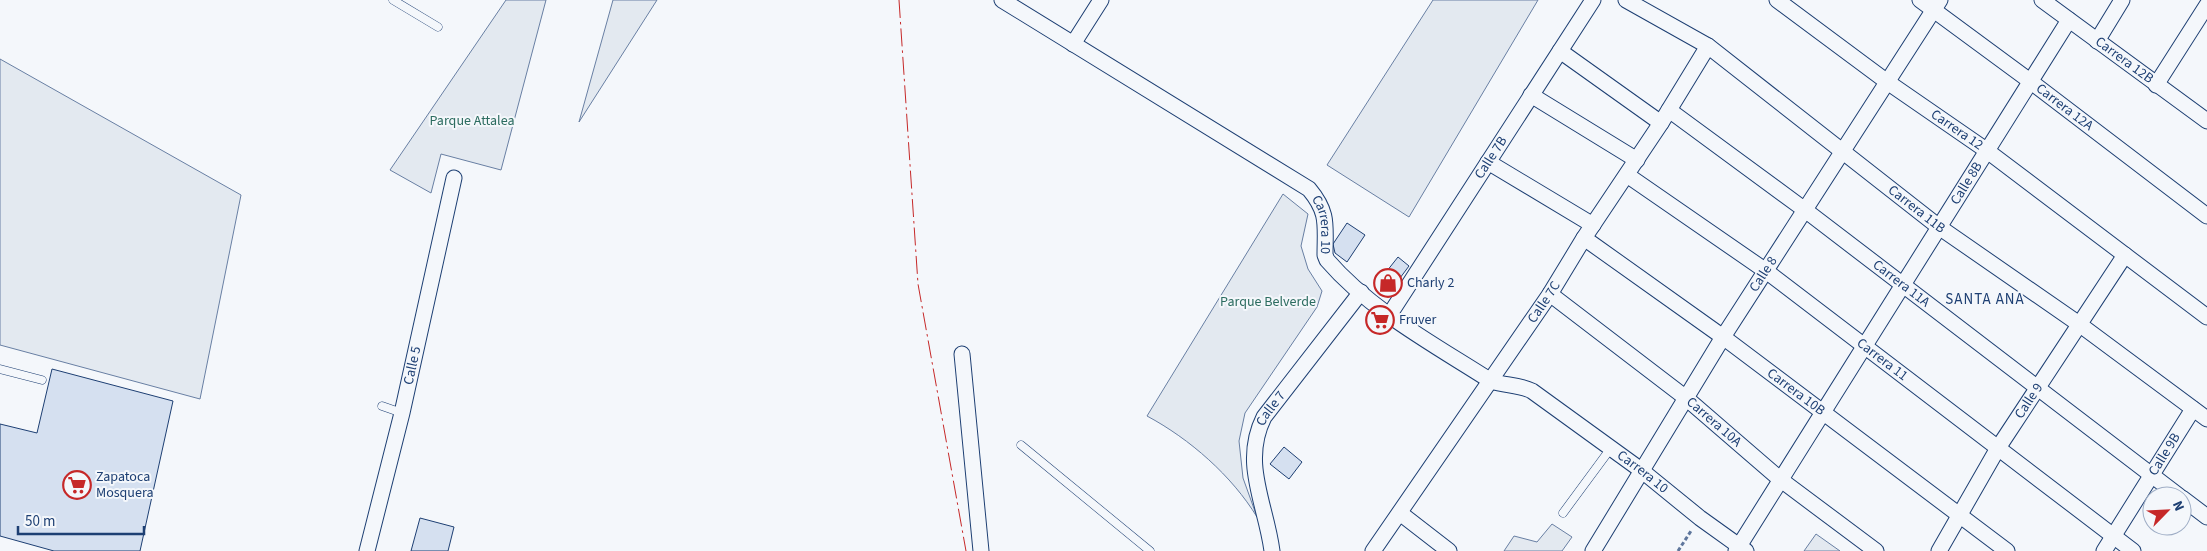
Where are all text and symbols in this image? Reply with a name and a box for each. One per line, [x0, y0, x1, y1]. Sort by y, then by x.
street label: Carrera 12B [2091, 32, 2158, 89]
street label: Carrera 12A [2032, 79, 2098, 136]
street label: Carrera 12 [1927, 105, 1987, 155]
park label: Parque Attalea [430, 111, 514, 131]
street label: Calle 7B [1470, 133, 1512, 183]
street label: Calle 8B [1946, 158, 1988, 209]
street label: Carrera 11B [1884, 181, 1949, 238]
street label: Carrera 10 [1306, 191, 1335, 254]
street label: Calle 8 [1744, 252, 1782, 296]
street label: Carrera 11A [1868, 255, 1934, 312]
shop icon: Charly 2 [1373, 268, 1403, 298]
place label: Charly 2 [1407, 273, 1454, 293]
street label: Calle 7C [1523, 277, 1566, 327]
district label: SANTA ANA [1945, 289, 2025, 310]
park label: Parque Belverde [1220, 292, 1316, 312]
supermarket icon: Fruver [1365, 305, 1395, 335]
place label: Fruver [1399, 310, 1437, 330]
street label: Carrera 11 [1852, 333, 1912, 386]
street label: Calle 5 [399, 344, 426, 387]
street label: Carrera 10B [1763, 363, 1829, 420]
street label: Calle 9 [2010, 379, 2048, 423]
street label: Calle 7 [1251, 387, 1290, 429]
street label: Carrera 10A [1682, 392, 1746, 452]
street label: Calle 9B [2144, 429, 2186, 480]
street label: Carrera 10 [1613, 446, 1672, 498]
place label: Zapatoca Mosquera [96, 467, 154, 503]
supermarket icon: Zapatoca Mosquera [62, 470, 92, 500]
north arrow [2142, 486, 2192, 536]
text: N [2167, 498, 2189, 514]
scale bar [18, 504, 144, 536]
text: 50 m [25, 511, 55, 532]

